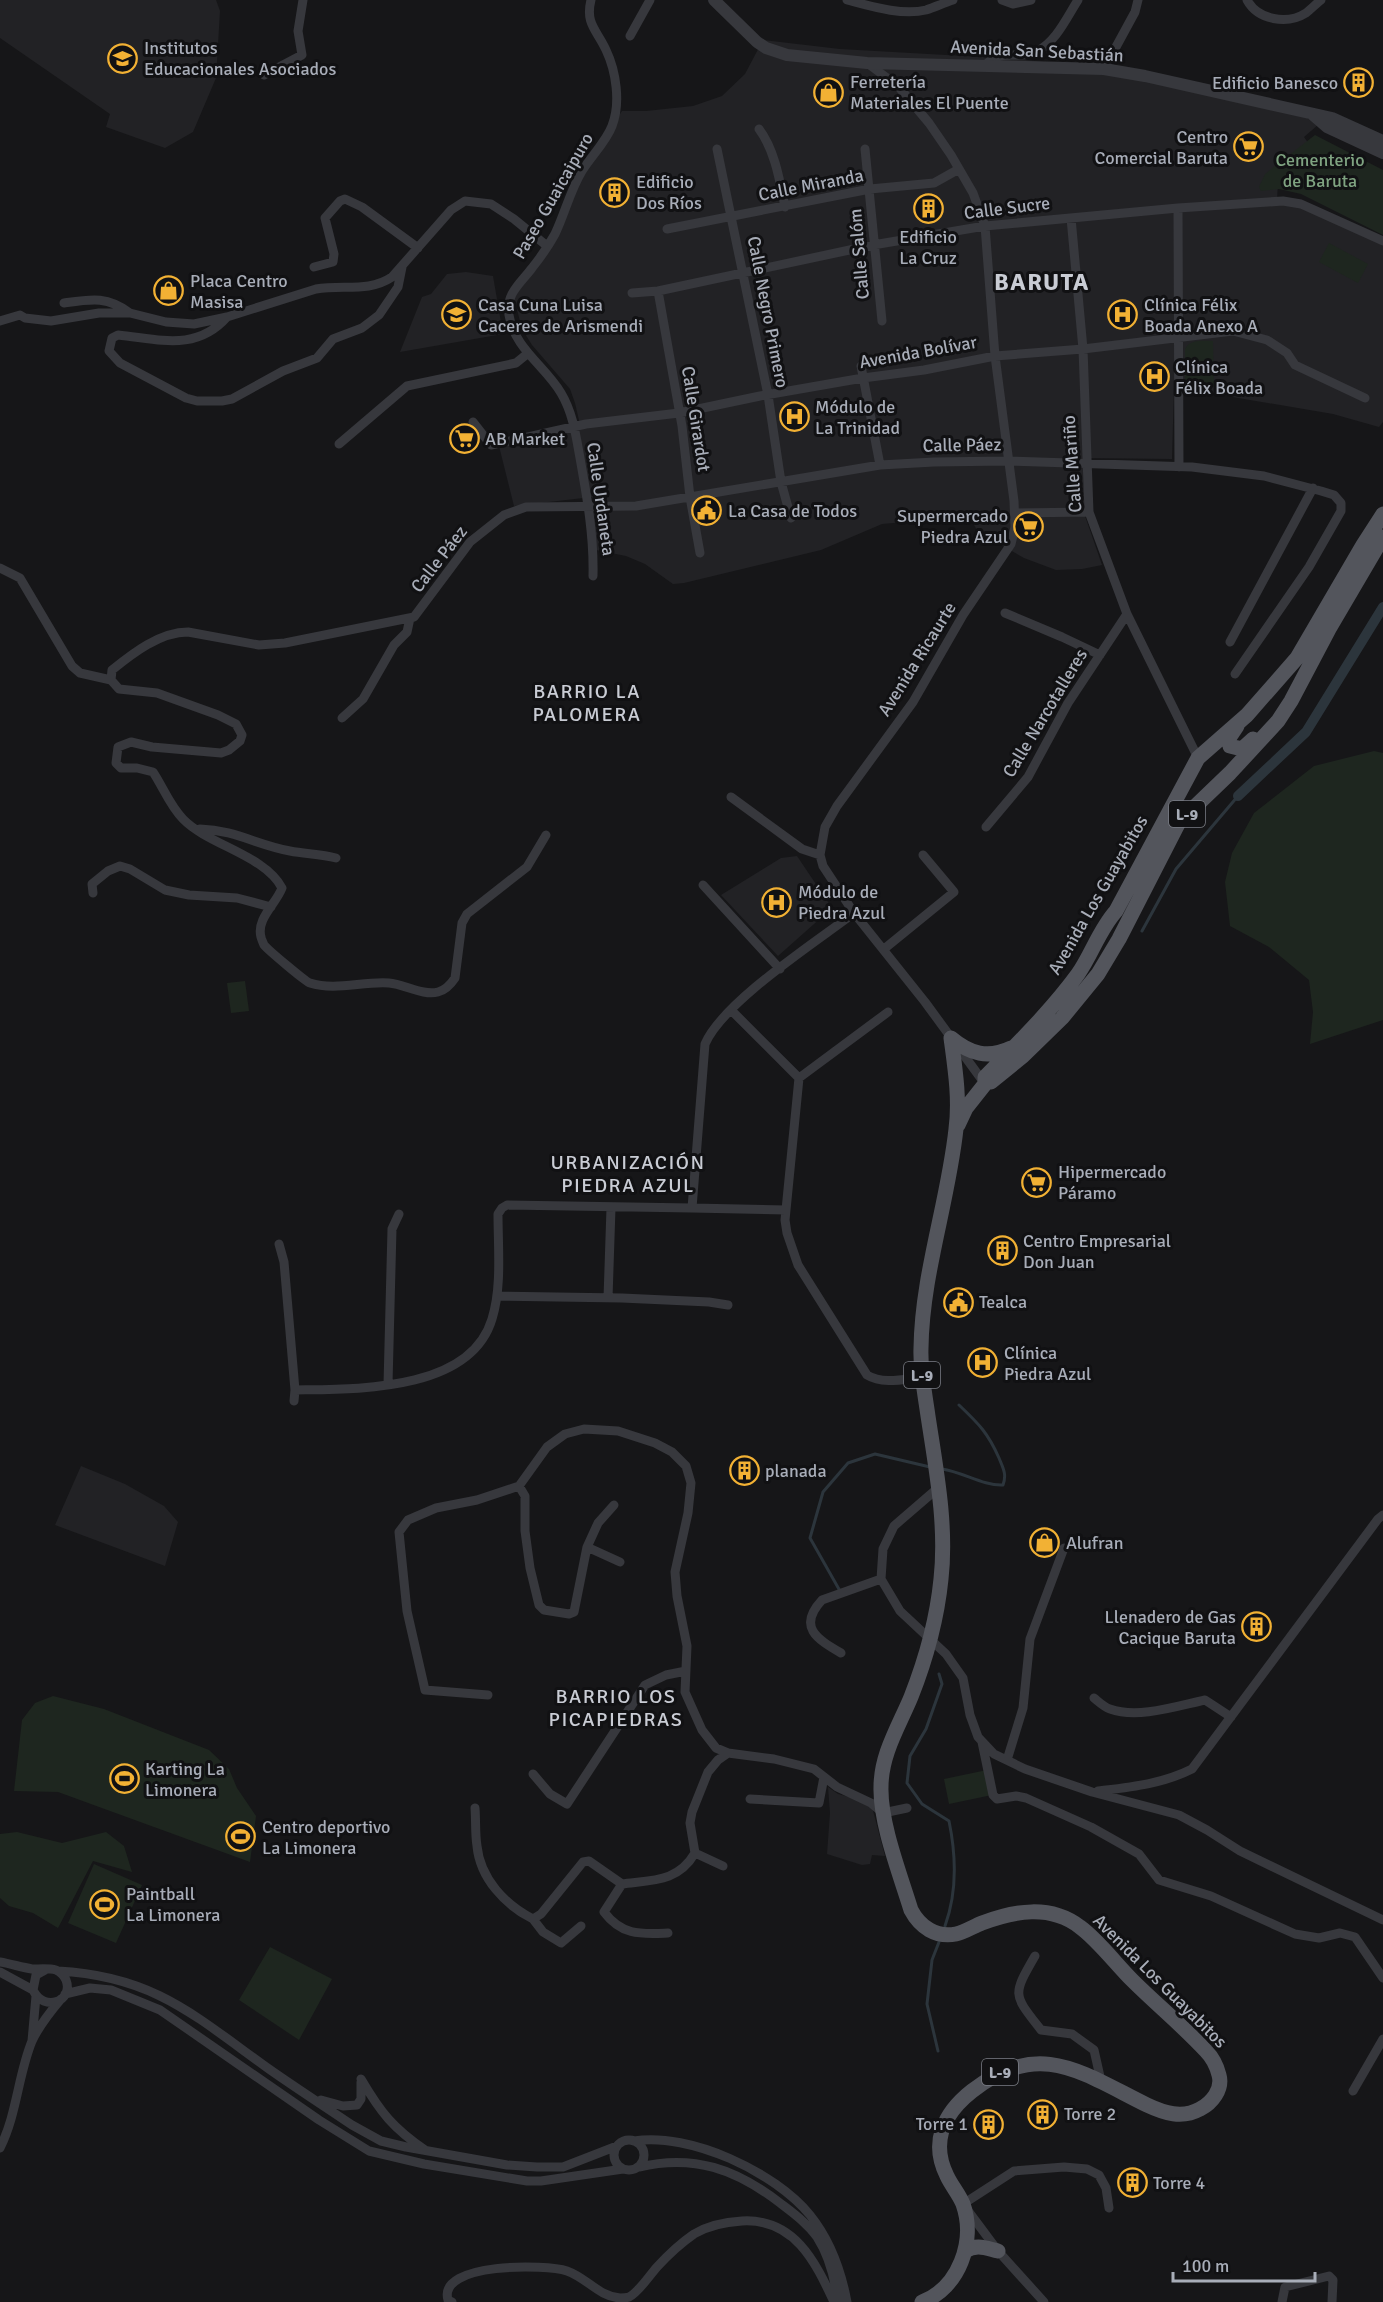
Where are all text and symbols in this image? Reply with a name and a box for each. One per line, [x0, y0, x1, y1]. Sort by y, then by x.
street label: Avenida San Sebastián [950, 35, 1124, 67]
place label: Institutos Educacionales Asociados [144, 37, 336, 80]
school or university icon: Institutos Educacionales Asociados [107, 42, 139, 74]
building icon: Edificio Banesco [1343, 67, 1375, 99]
place label: Ferretería Materiales El Puente [850, 71, 1009, 114]
place label: Edificio Banesco [1212, 72, 1338, 94]
shop icon: Ferretería Materiales El Puente [813, 76, 845, 108]
place label: Centro Comercial Baruta [1094, 126, 1228, 169]
street label: Paseo Guaicaipuro [508, 129, 598, 263]
supermarket icon: Centro Comercial Baruta [1233, 131, 1265, 163]
park label: Cementerio de Baruta [1275, 149, 1365, 192]
street label: Calle Miranda [757, 164, 865, 206]
place label: Edificio Dos Ríos [636, 171, 702, 214]
building icon: Edificio Dos Ríos [599, 176, 631, 208]
building icon: Edificio La Cruz [912, 192, 944, 224]
street label: Calle Sucre [963, 192, 1051, 224]
street label: Calle Salóm [844, 208, 874, 300]
place label: Edificio La Cruz [899, 226, 957, 269]
street label: Calle Negro Primero [742, 234, 794, 390]
district label: BARUTA [994, 267, 1090, 297]
place label: Placa Centro Masisa [190, 270, 288, 313]
shop icon: Placa Centro Masisa [153, 275, 185, 307]
place label: Casa Cuna Luisa Caceres de Arismendi [478, 294, 643, 337]
place label: Clínica Félix Boada Anexo A [1144, 294, 1258, 337]
school or university icon: Casa Cuna Luisa Caceres de Arismendi [441, 299, 473, 331]
hospital icon: Clínica Félix Boada Anexo A [1107, 299, 1139, 331]
street label: Avenida Bolívar [857, 331, 979, 373]
place label: Clínica Félix Boada [1175, 356, 1263, 399]
hospital icon: Clínica Félix Boada [1138, 361, 1170, 393]
street label: Calle Girardot [677, 365, 715, 473]
place label: Módulo de La Trinidad [815, 396, 900, 439]
hospital icon: Módulo de La Trinidad [778, 401, 810, 433]
street label: Calle Mariño [1058, 415, 1086, 513]
supermarket icon: AB Market [448, 423, 480, 455]
place label: AB Market [485, 428, 565, 450]
street label: Calle Páez [922, 433, 1002, 457]
street label: Calle Urdaneta [582, 441, 620, 557]
public building icon: La Casa de Todos [691, 495, 723, 527]
place label: La Casa de Todos [728, 500, 857, 522]
place label: Supermercado Piedra Azul [897, 505, 1008, 548]
supermarket icon: Supermercado Piedra Azul [1013, 510, 1045, 542]
street label: Calle Páez [406, 521, 472, 597]
street label: Avenida Ricaurte [873, 598, 961, 720]
street label: Calle Narcotalleres [998, 645, 1092, 781]
district label: BARRIO LA PALOMERA [532, 679, 642, 727]
road number: L-9 [1169, 801, 1205, 827]
street label: Avenida Los Guayabitos [1043, 811, 1153, 979]
place label: Módulo de Piedra Azul [798, 881, 885, 924]
hospital icon: Módulo de Piedra Azul [761, 886, 793, 918]
district label: URBANIZACIÓN PIEDRA AZUL [550, 1150, 706, 1198]
place label: Hipermercado Páramo [1058, 1161, 1166, 1204]
supermarket icon: Hipermercado Páramo [1021, 1166, 1053, 1198]
place label: Centro Empresarial Don Juan [1023, 1230, 1171, 1273]
building icon: Centro Empresarial Don Juan [986, 1235, 1018, 1267]
public building icon: Tealca [942, 1286, 974, 1318]
place label: Tealca [979, 1291, 1027, 1313]
place label: Clínica Piedra Azul [1004, 1342, 1091, 1385]
hospital icon: Clínica Piedra Azul [967, 1347, 999, 1379]
road number: L-9 [904, 1362, 940, 1388]
building icon: planada [728, 1455, 760, 1487]
place label: planada [765, 1460, 827, 1482]
shop icon: Alufran [1029, 1527, 1061, 1559]
place label: Alufran [1066, 1532, 1124, 1554]
place label: Llenadero de Gas Cacique Baruta [1105, 1606, 1236, 1649]
building icon: Llenadero de Gas Cacique Baruta [1241, 1611, 1273, 1643]
district label: BARRIO LOS PICAPIEDRAS [549, 1684, 683, 1732]
place label: Karting La Limonera [145, 1758, 225, 1801]
sports icon: Karting La Limonera [108, 1763, 140, 1795]
place label: Centro deportivo La Limonera [262, 1816, 390, 1859]
sports icon: Centro deportivo La Limonera [225, 1821, 257, 1853]
place label: Paintball La Limonera [126, 1883, 220, 1926]
sports icon: Paintball La Limonera [89, 1888, 121, 1920]
street label: Avenida Los Guayabitos [1088, 1909, 1232, 2053]
road number: L-9 [982, 2059, 1018, 2085]
building icon: Torre 2 [1027, 2098, 1059, 2130]
place label: Torre 2 [1064, 2103, 1116, 2125]
building icon: Torre 1 [973, 2108, 1005, 2140]
place label: Torre 1 [916, 2113, 968, 2135]
building icon: Torre 4 [1116, 2167, 1148, 2199]
place label: Torre 4 [1153, 2172, 1206, 2194]
scale bar [1173, 2245, 1316, 2283]
text: 100 m [1182, 2255, 1229, 2277]

